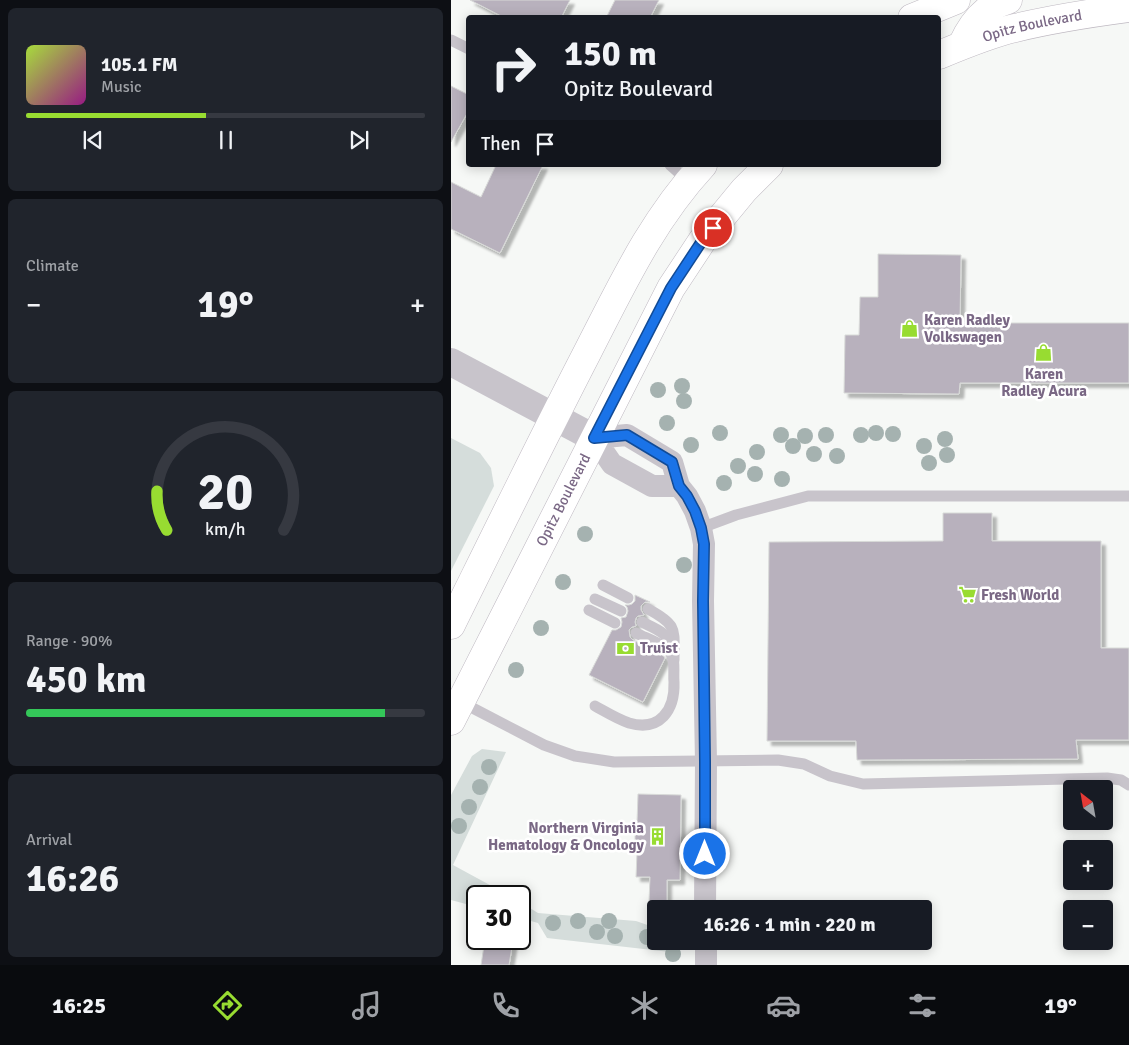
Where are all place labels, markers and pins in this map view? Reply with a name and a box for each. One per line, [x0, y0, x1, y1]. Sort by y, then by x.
pin [692, 207, 734, 249]
place label: Karen Radley Volkswagen [924, 311, 1010, 346]
shop icon: Karen Radley Volkswagen [900, 319, 920, 339]
shop icon: Karen Radley Acura [1034, 343, 1054, 363]
place label: Karen Radley Acura [1001, 365, 1087, 400]
supermarket icon: Fresh World [957, 585, 977, 605]
place label: Fresh World [981, 586, 1059, 604]
bank icon: Truist [616, 638, 636, 658]
place label: Truist [640, 639, 678, 657]
place label: Northern Virginia Hematology & Oncology [488, 819, 645, 854]
building icon: Northern Virginia Hematology & Oncology [648, 827, 668, 847]

